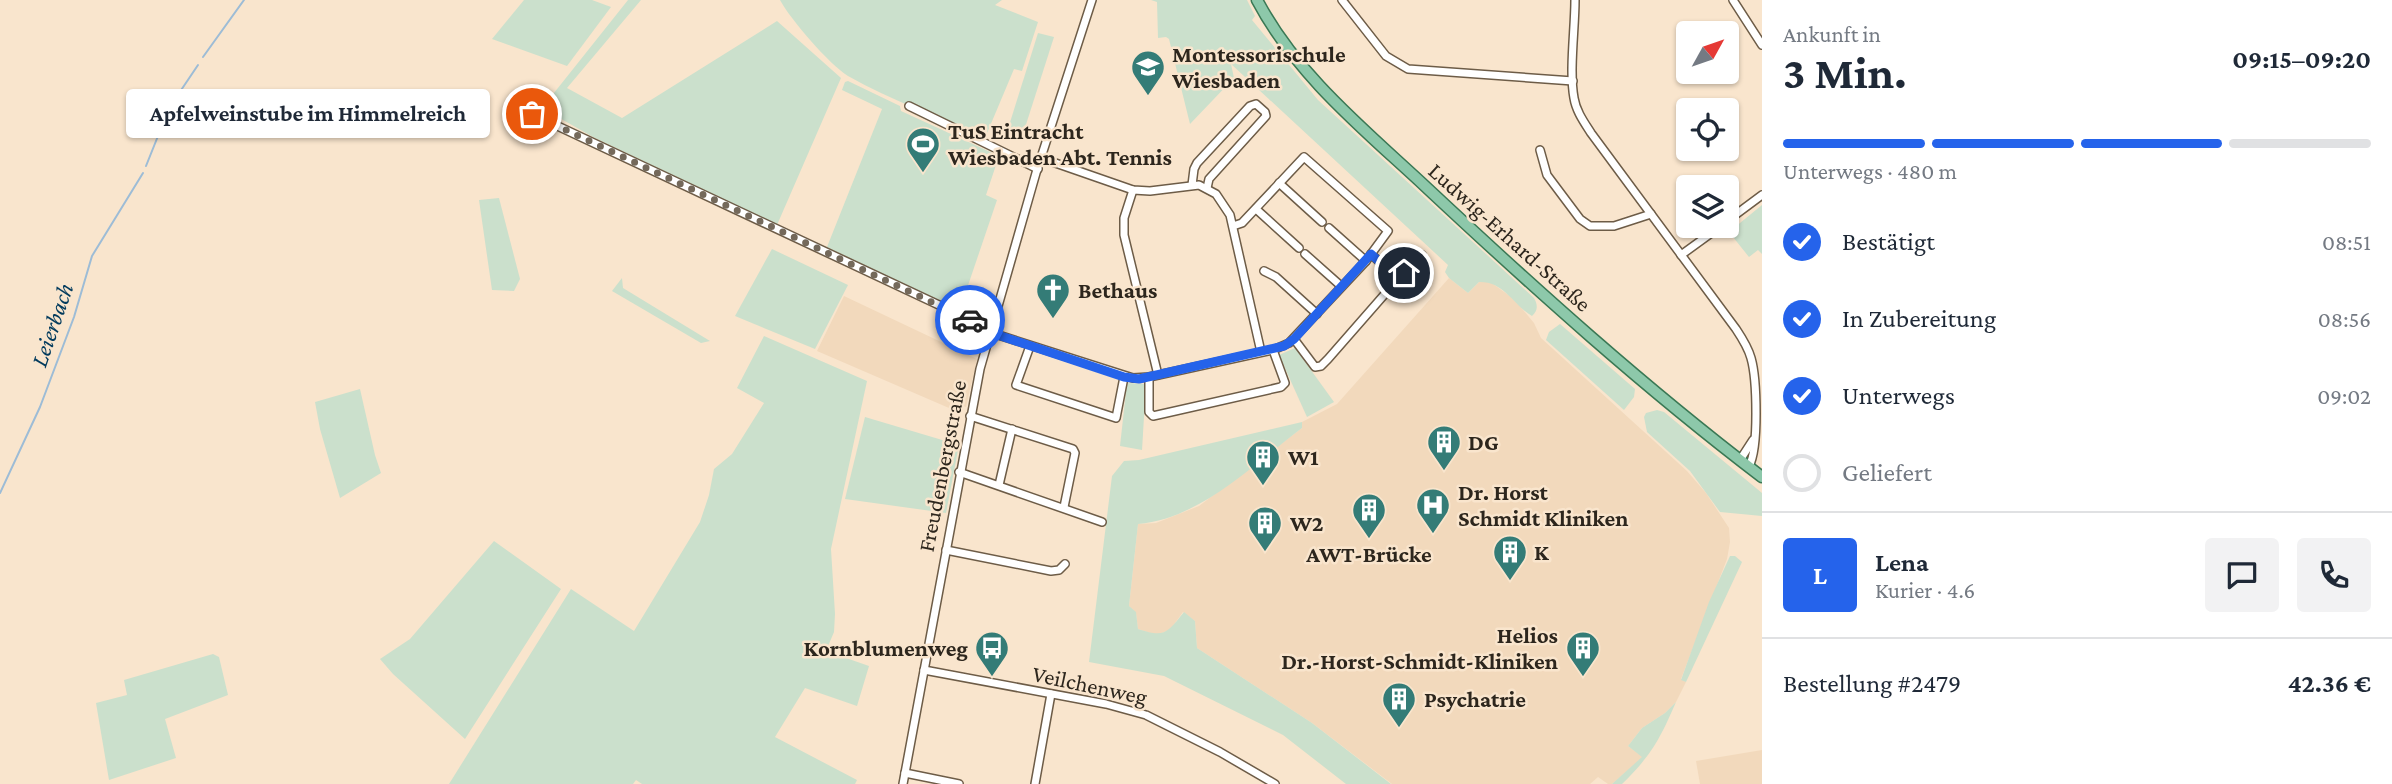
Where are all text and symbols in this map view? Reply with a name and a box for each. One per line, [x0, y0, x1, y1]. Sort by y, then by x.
north arrow [1676, 21, 1740, 84]
map controls [1676, 21, 1739, 238]
text: Ankunft in [1783, 21, 1881, 47]
place label: Montessorischule Wiesbaden [1171, 41, 1346, 93]
text: 09:15–09:20 [2232, 45, 2371, 74]
text: 3 Min. [1783, 47, 1907, 98]
school or university icon: Montessorischule Wiesbaden [1129, 48, 1167, 97]
pin [502, 84, 562, 144]
callout: Apfelweinstube im Himmelreich [126, 90, 490, 138]
icon: bag [513, 95, 551, 133]
button: locate [1676, 98, 1739, 161]
text: Apfelweinstube im Himmelreich [150, 100, 466, 126]
place label: TuS Eintracht Wiesbaden Abt. Tennis [947, 118, 1172, 170]
sports icon: TuS Eintracht Wiesbaden Abt. Tennis [904, 125, 942, 174]
street label: Ludwig-Erhard-Straße [1424, 157, 1596, 317]
text: Unterwegs · 480 m [1783, 158, 1957, 184]
button: layers [1676, 175, 1739, 238]
icon: check [1783, 223, 1821, 261]
text: Bestätigt [1842, 227, 1935, 256]
text: 08:51 [2322, 229, 2371, 255]
pin [1374, 243, 1434, 303]
icon: home [1385, 254, 1423, 292]
church icon: Bethaus [1034, 271, 1072, 320]
place label: Bethaus [1078, 277, 1157, 303]
water label: Leierbach [25, 279, 78, 370]
courier [935, 285, 1005, 355]
icon: check [1783, 300, 1821, 338]
icon: car [951, 301, 989, 339]
text: In Zubereitung [1842, 304, 1996, 333]
text: 08:56 [2318, 306, 2371, 332]
icon: check [1783, 377, 1821, 415]
street label: Freudenbergstraße [913, 378, 971, 554]
text: Unterwegs [1842, 381, 1955, 410]
text: 09:02 [2317, 383, 2371, 409]
building icon: DG [1425, 423, 1463, 472]
place label: DG [1468, 429, 1499, 455]
building icon: W1 [1244, 438, 1282, 487]
place label: W1 [1287, 444, 1319, 470]
text: Geliefert [1842, 458, 1932, 487]
place label: Dr. Horst Schmidt Kliniken [1458, 479, 1628, 531]
hospital icon: Dr. Horst Schmidt Kliniken [1414, 486, 1452, 535]
building icon: AWT-Brücke [1350, 491, 1388, 540]
building icon: W2 [1246, 504, 1284, 553]
place label: W2 [1289, 510, 1324, 536]
building icon: K [1491, 533, 1529, 582]
button: chat [2205, 538, 2279, 612]
button: phone [2297, 538, 2371, 612]
place label: K [1534, 539, 1549, 565]
place label: AWT-Brücke [1305, 541, 1432, 567]
text: Lena [1875, 548, 1929, 577]
text: L [1813, 561, 1827, 590]
text: Kurier · 4.6 [1875, 577, 1975, 603]
place label: Helios Dr.-Horst-Schmidt-Kliniken [1281, 622, 1558, 674]
bus stop icon: Kornblumenweg [973, 629, 1011, 678]
building icon: Helios Dr.-Horst-Schmidt-Kliniken [1564, 629, 1602, 678]
place label: Kornblumenweg [804, 635, 968, 661]
street label: Veilchenweg [1030, 660, 1150, 710]
text: Bestellung #2479 [1783, 669, 1961, 698]
text: 42.36 € [2288, 669, 2371, 698]
building icon: Psychatrie [1380, 680, 1418, 729]
place label: Psychatrie [1424, 686, 1526, 712]

